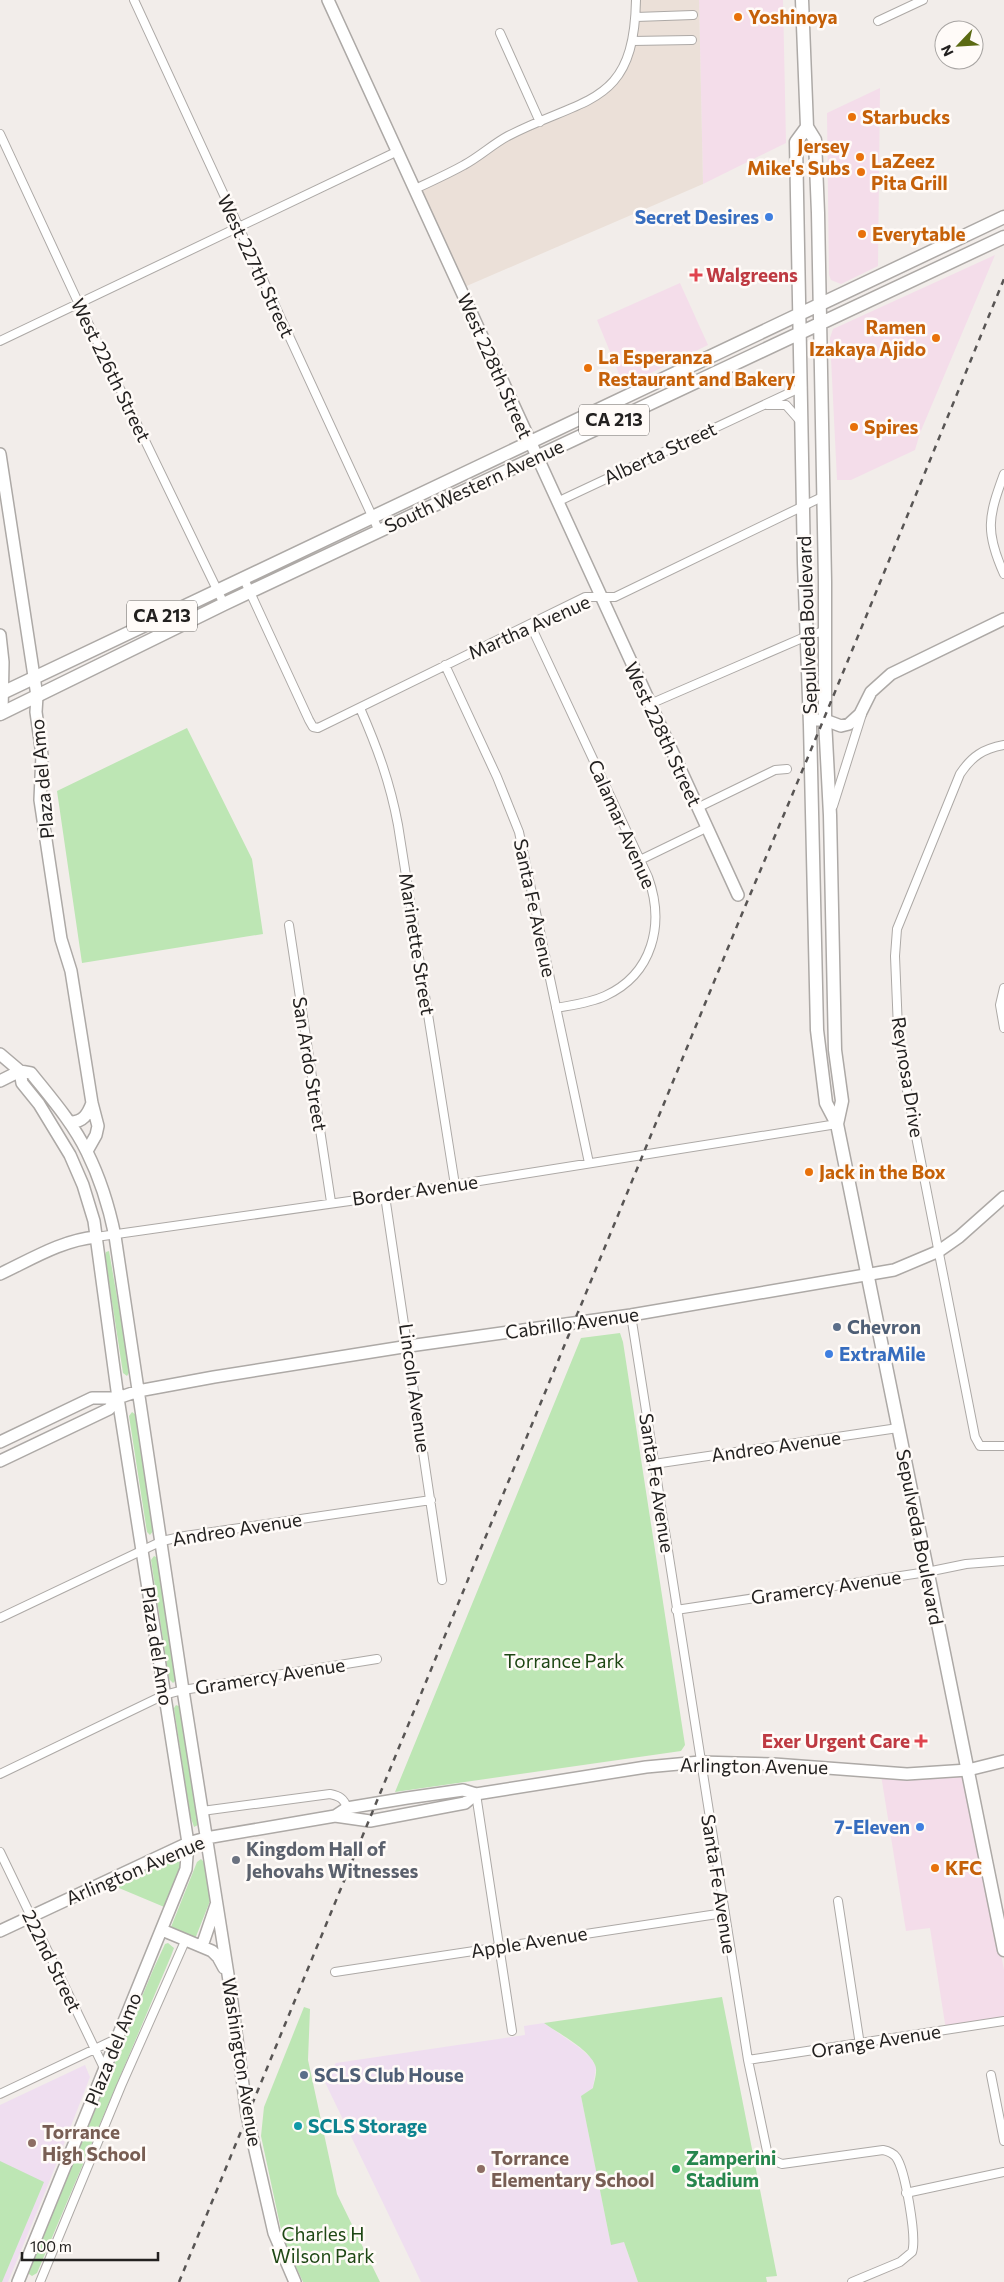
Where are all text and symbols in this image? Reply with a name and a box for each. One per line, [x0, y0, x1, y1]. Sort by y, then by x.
place label: Yoshinoya [748, 5, 838, 28]
marker: Yoshinoya [732, 11, 744, 23]
north arrow [934, 20, 984, 70]
text: N [937, 42, 957, 59]
place label: Starbucks [862, 105, 950, 128]
marker: Starbucks [846, 111, 858, 123]
place label: Jersey Mike's Subs [747, 134, 851, 179]
place label: LaZeez Pita Grill [871, 149, 948, 194]
marker: Jersey Mike's Subs [854, 151, 866, 163]
marker: LaZeez Pita Grill [855, 166, 867, 178]
street label: West 227th Street [213, 191, 300, 341]
place label: Secret Desires [635, 205, 759, 228]
marker: Secret Desires [763, 211, 775, 223]
place label: Everytable [872, 222, 966, 245]
marker: Everytable [856, 228, 868, 240]
place label: Walgreens [706, 263, 798, 286]
marker: Walgreens [690, 269, 702, 281]
street label: West 228th Street [453, 290, 538, 442]
street label: West 226th Street [67, 294, 156, 445]
place label: Ramen Izakaya Ajido [809, 315, 926, 360]
marker: Ramen Izakaya Ajido [930, 332, 942, 344]
place label: La Esperanza Restaurant and Bakery [598, 345, 796, 390]
marker: La Esperanza Restaurant and Bakery [582, 362, 594, 374]
road number: CA 213 [579, 404, 649, 436]
place label: Spires [864, 415, 919, 438]
street label: Alberta Street [600, 416, 720, 489]
marker: Spires [848, 421, 860, 433]
street label: South Western Avenue [380, 434, 567, 537]
street label: Sepulveda Boulevard [792, 535, 821, 715]
street label: Martha Avenue [464, 589, 593, 664]
road number: CA 213 [127, 600, 197, 632]
street label: West 228th Street [620, 658, 707, 810]
street label: Plaza del Amo [25, 718, 58, 840]
street label: Calamar Avenue [584, 756, 661, 892]
street label: Santa Fe Avenue [510, 837, 561, 979]
street label: Marinette Street [395, 871, 440, 1017]
street label: San Ardo Street [289, 995, 332, 1133]
street label: Reynosa Drive [888, 1015, 929, 1139]
place label: Jack in the Box [819, 1160, 946, 1183]
marker: Jack in the Box [803, 1166, 815, 1178]
street label: Border Avenue [351, 1169, 479, 1210]
street label: Cabrillo Avenue [504, 1302, 640, 1343]
place label: Chevron [847, 1315, 921, 1338]
marker: Chevron [831, 1321, 843, 1333]
street label: Lincoln Avenue [395, 1322, 436, 1454]
place label: ExtraMile [839, 1342, 926, 1365]
marker: ExtraMile [823, 1348, 835, 1360]
street label: Santa Fe Avenue [635, 1412, 680, 1554]
street label: Andreo Avenue [710, 1425, 842, 1466]
street label: Sepulveda Boulevard [892, 1447, 949, 1627]
street label: Andreo Avenue [171, 1507, 303, 1550]
street label: Gramercy Avenue [749, 1565, 902, 1608]
street label: Plaza del Amo [137, 1585, 178, 1707]
park label: Torrance Park [504, 1649, 624, 1672]
street label: Gramercy Avenue [193, 1652, 346, 1699]
place label: Exer Urgent Care [762, 1729, 910, 1752]
marker: Exer Urgent Care [914, 1734, 928, 1748]
street label: Arlington Avenue [680, 1753, 828, 1778]
street label: Santa Fe Avenue [697, 1813, 742, 1955]
place label: 7-Eleven [834, 1815, 910, 1838]
marker: 7-Eleven [914, 1821, 926, 1833]
street label: Arlington Avenue [62, 1830, 208, 1909]
place label: Kingdom Hall of Jehovahs Witnesses [246, 1837, 418, 1882]
marker: Kingdom Hall of Jehovahs Witnesses [230, 1854, 242, 1866]
place label: KFC [945, 1856, 982, 1879]
marker: KFC [929, 1862, 941, 1874]
street label: 222nd Street [18, 1906, 87, 2016]
street label: Apple Avenue [469, 1921, 589, 1962]
street label: Washington Avenue [218, 1976, 267, 2148]
street label: Plaza del Amo [79, 1989, 146, 2109]
street label: Orange Avenue [809, 2019, 942, 2062]
place label: SCLS Club House [314, 2063, 464, 2086]
marker: SCLS Club House [298, 2069, 310, 2081]
place label: SCLS Storage [308, 2114, 427, 2137]
place label: Torrance High School [42, 2120, 146, 2165]
marker: SCLS Storage [292, 2120, 304, 2132]
marker: Torrance High School [26, 2137, 38, 2149]
place label: Torrance Elementary School [491, 2146, 655, 2191]
place label: Zamperini Stadium [686, 2146, 776, 2191]
marker: Torrance Elementary School [475, 2163, 487, 2175]
marker: Zamperini Stadium [670, 2163, 682, 2175]
park label: Charles H Wilson Park [271, 2222, 375, 2267]
scale bar [22, 2230, 159, 2262]
text: 100 m [30, 2237, 72, 2255]

